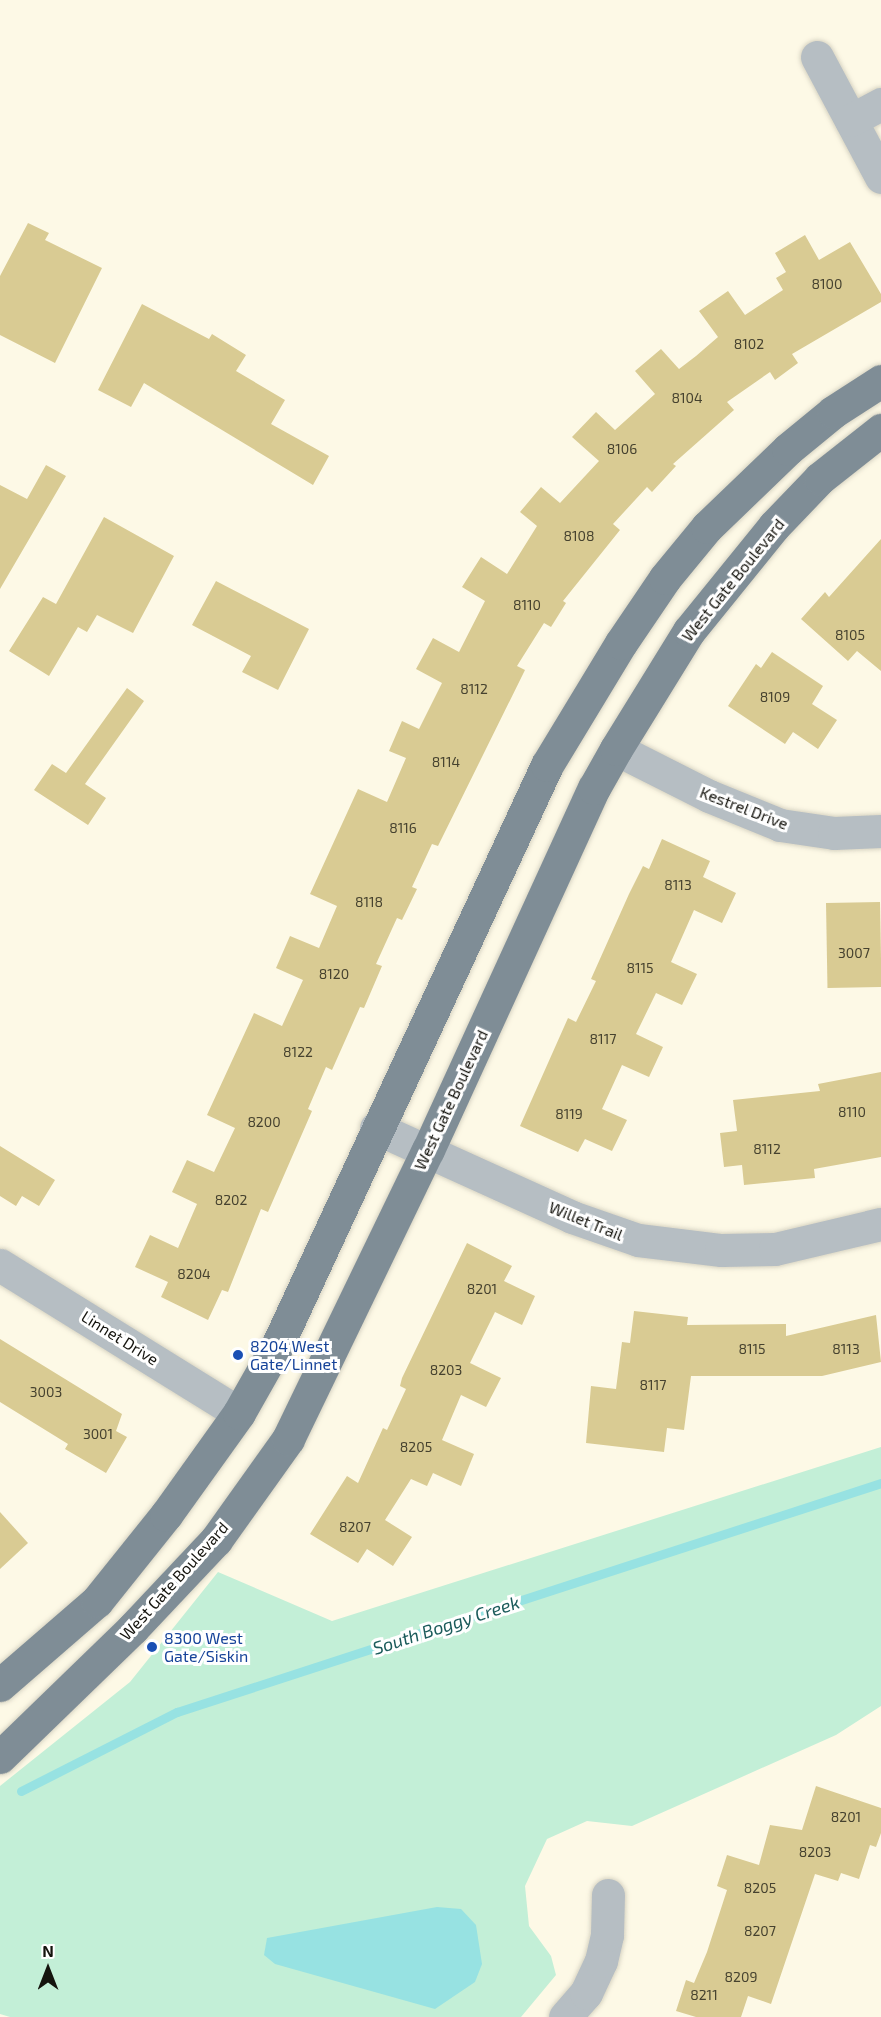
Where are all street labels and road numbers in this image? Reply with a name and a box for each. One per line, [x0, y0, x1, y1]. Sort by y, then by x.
street label: West Gate Boulevard [678, 515, 788, 645]
street label: Kestrel Drive [697, 782, 791, 834]
street label: West Gate Boulevard [410, 1027, 492, 1173]
street label: Willet Trail [546, 1197, 626, 1245]
street label: Linnet Drive [78, 1307, 162, 1369]
street label: West Gate Boulevard [116, 1518, 232, 1644]

